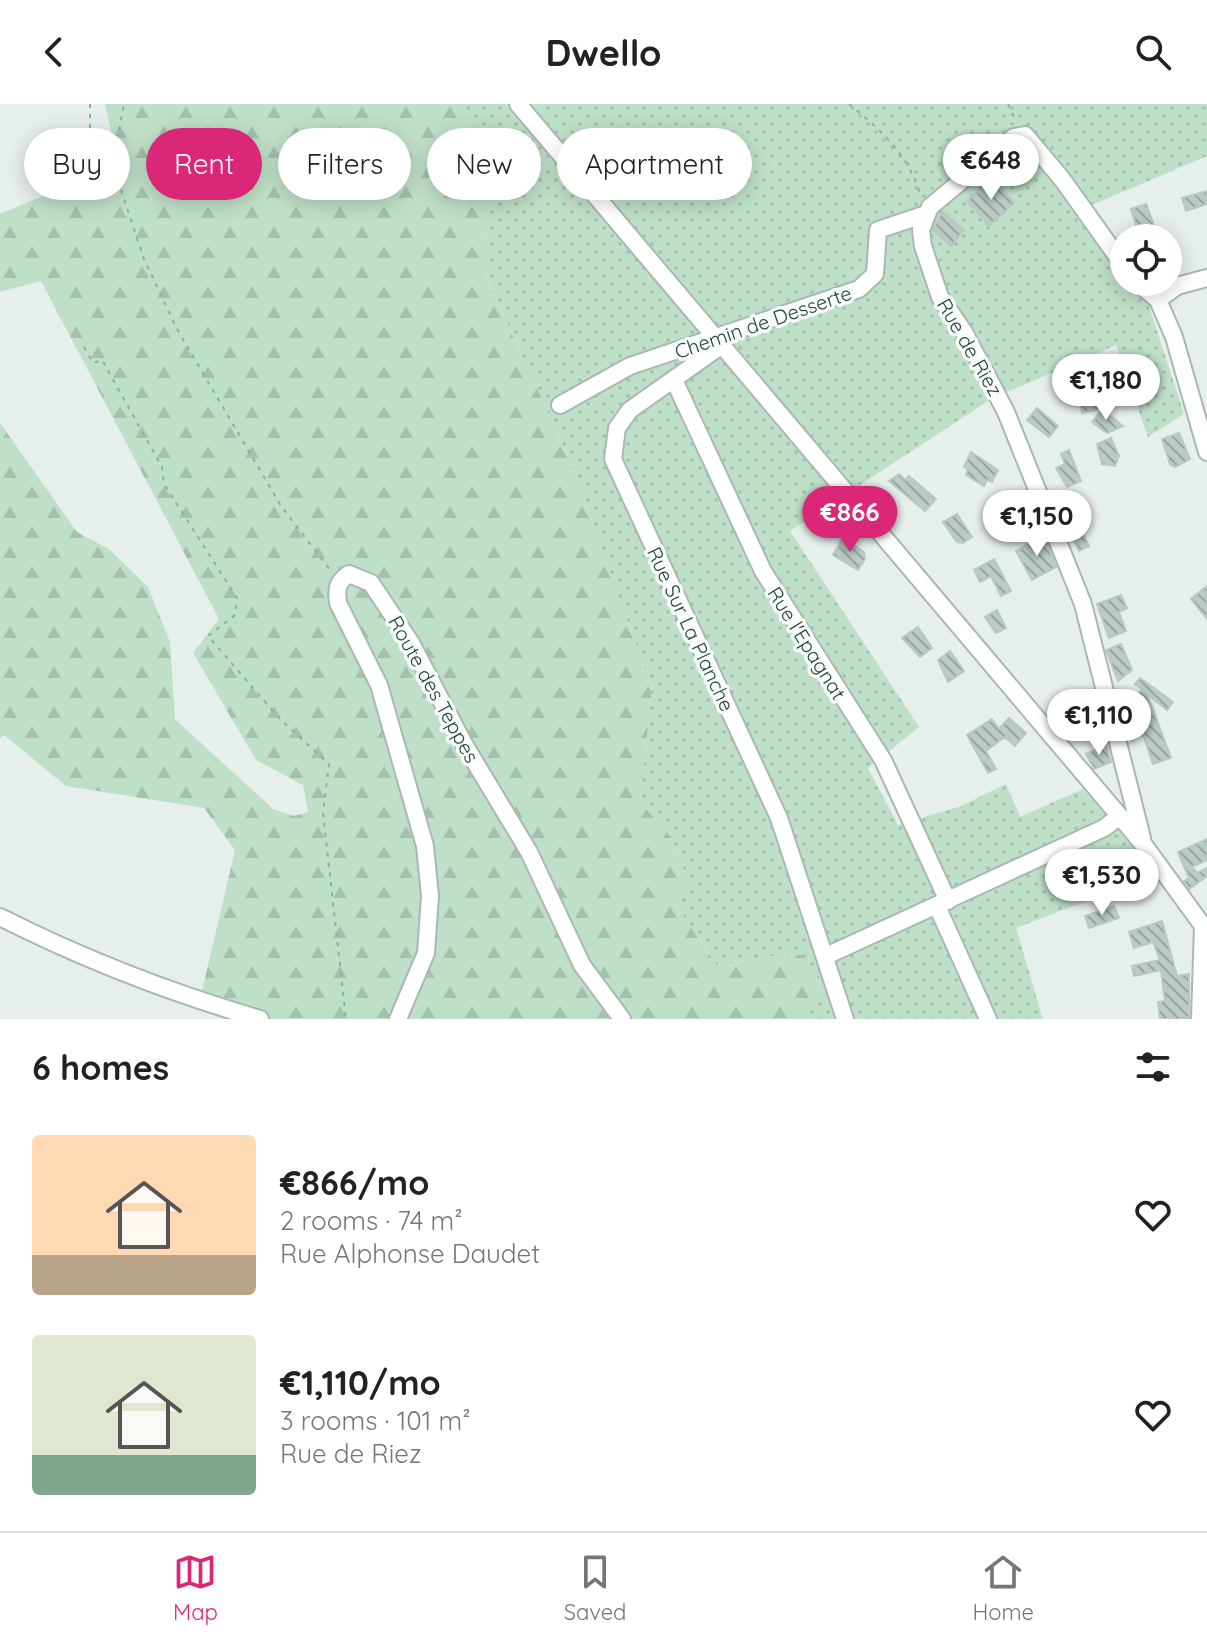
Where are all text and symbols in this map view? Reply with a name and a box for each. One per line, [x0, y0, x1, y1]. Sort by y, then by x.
icon: back [32, 30, 76, 74]
text: Dwello [545, 30, 662, 75]
icon: search [1131, 30, 1175, 74]
chip: Buy [24, 128, 130, 200]
chip: Rent [146, 128, 262, 200]
chip: Filters [278, 128, 411, 200]
chip: New [427, 128, 541, 200]
chip: Apartment [557, 128, 752, 200]
pin: €648 [944, 134, 1038, 202]
text: €648 [961, 143, 1021, 176]
map controls [1110, 224, 1182, 296]
button: locate [1110, 224, 1182, 296]
street label: Chemin de Desserte [671, 280, 855, 364]
street label: Rue de Riez [932, 294, 1008, 400]
pin: €1,180 [1041, 354, 1171, 422]
text: €1,180 [1070, 363, 1142, 396]
pin: €866 [803, 486, 897, 554]
pin: €1,150 [972, 490, 1102, 558]
text: €866 [820, 495, 880, 528]
text: €1,150 [1001, 499, 1073, 532]
street label: Rue Sur La Planche [642, 543, 740, 715]
street label: Rue l'Epagnat [762, 582, 852, 704]
street label: Route des Teppes [383, 611, 485, 767]
pin: €1,110 [1034, 689, 1164, 757]
text: €1,110 [1065, 698, 1133, 731]
pin: €1,530 [1037, 849, 1167, 917]
text: €1,530 [1063, 858, 1141, 891]
icon: filters [1131, 1045, 1175, 1089]
text: 6 homes [32, 1046, 169, 1089]
text: €866/mo [280, 1161, 429, 1204]
icon: home [96, 1167, 192, 1263]
icon: heart [1131, 1193, 1175, 1237]
text: 2 rooms · 74 m² [280, 1204, 463, 1237]
text: Rue Alphonse Daudet [280, 1237, 540, 1270]
text: €1,110/mo [280, 1361, 441, 1404]
icon: home [96, 1367, 192, 1463]
icon: heart [1131, 1393, 1175, 1437]
text: 3 rooms · 101 m² [280, 1404, 471, 1437]
text: Rue de Riez [280, 1437, 421, 1470]
tab: Map [173, 1550, 218, 1626]
tab: Saved [564, 1550, 626, 1626]
tab: Home [972, 1550, 1034, 1626]

